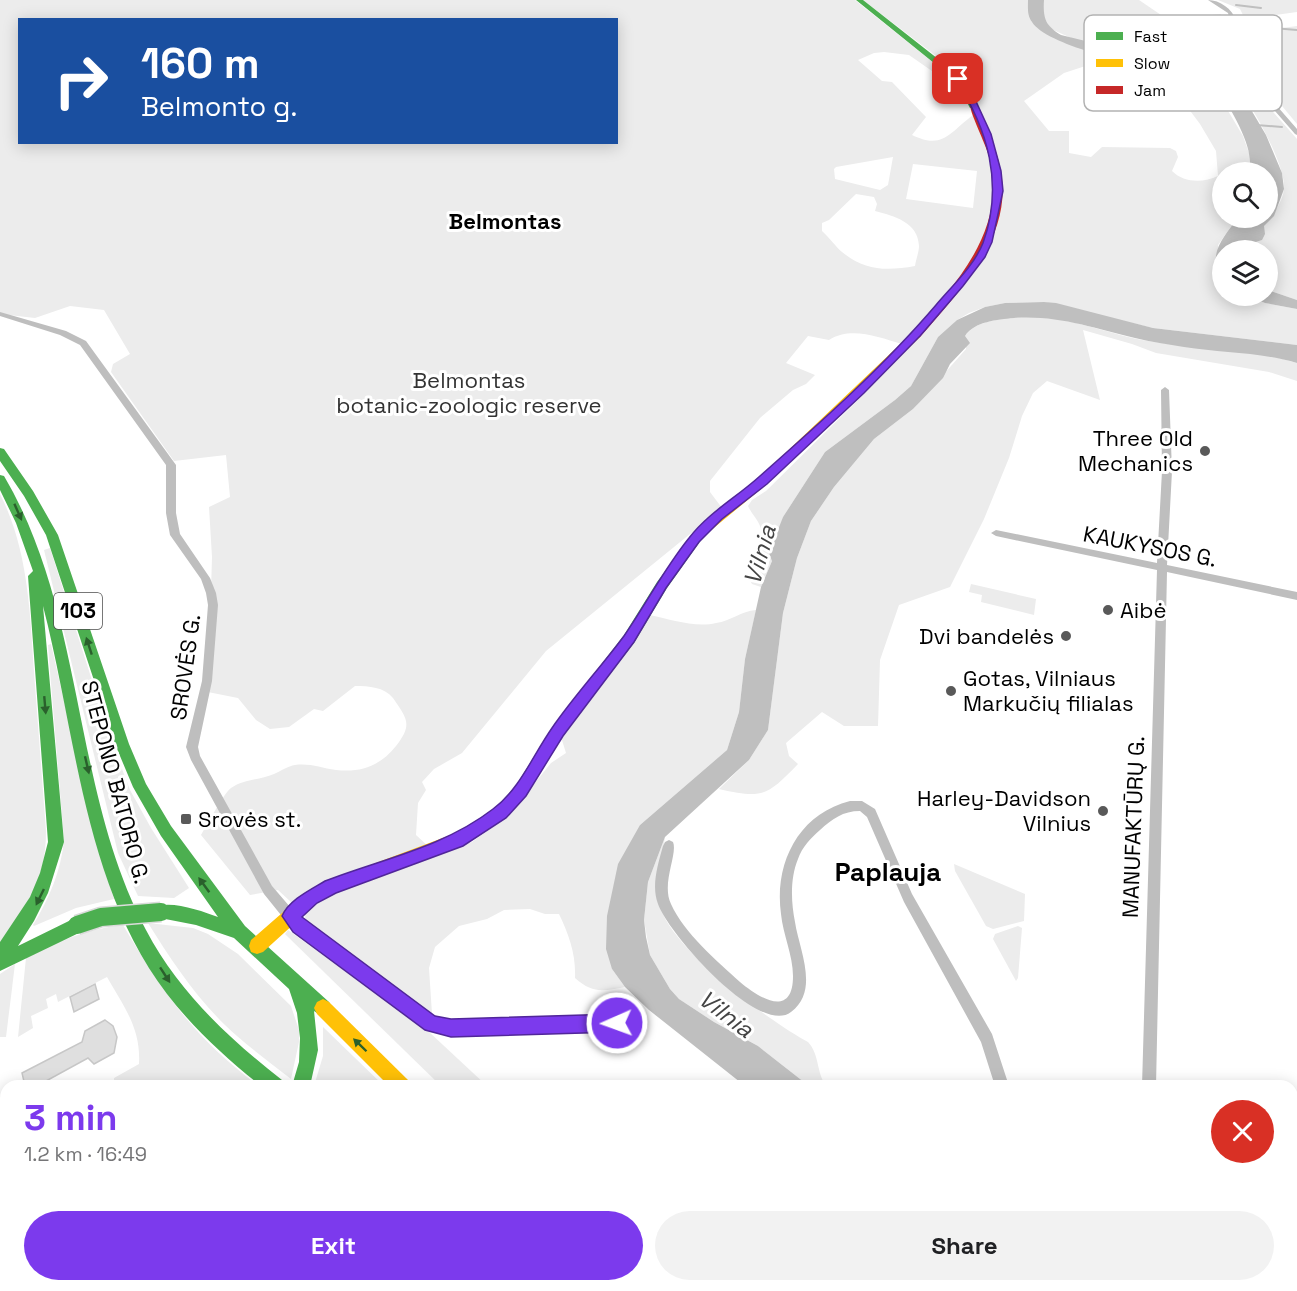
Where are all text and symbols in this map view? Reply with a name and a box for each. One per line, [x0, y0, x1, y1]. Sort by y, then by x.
legend [1084, 15, 1282, 111]
text: Fast [1134, 26, 1167, 47]
text: 160 m [141, 37, 260, 90]
icon: right [42, 42, 120, 120]
pin [932, 53, 983, 104]
text: Slow [1134, 53, 1170, 74]
icon: arrive [941, 62, 974, 95]
text: Jam [1134, 80, 1166, 101]
text: Belmonto g. [141, 89, 297, 124]
map controls [1212, 162, 1278, 306]
button: search [1212, 162, 1278, 228]
district label: Belmontas [449, 207, 561, 235]
button: layers [1212, 240, 1278, 306]
park label: Belmontas botanic-zoologic reserve [336, 366, 602, 419]
place label: Three Old Mechanics [1078, 424, 1193, 477]
marker: Three Old Mechanics [1198, 444, 1212, 458]
one-way arrow [13, 504, 23, 522]
street label: KAUKYSOS G. [1081, 519, 1219, 573]
water label: Vilnia [736, 521, 783, 588]
road number: 103 [54, 593, 102, 629]
place label: Aibė [1120, 596, 1166, 624]
marker: Aibė [1101, 603, 1115, 617]
street label: SROVĖS G. [164, 612, 206, 722]
place label: Dvi bandelės [919, 622, 1054, 650]
marker: Dvi bandelės [1059, 629, 1073, 643]
one-way arrow [84, 637, 94, 655]
place label: Gotas, Vilniaus Markučių filialas [963, 664, 1134, 717]
street label: STEPONO BATORO G. [75, 677, 157, 887]
marker: Gotas, Vilniaus Markučių filialas [944, 684, 958, 698]
one-way arrow [40, 696, 50, 715]
street label: MANUFAKTŪRŲ G. [1116, 735, 1150, 919]
one-way arrow [83, 756, 92, 775]
place label: Harley-Davidson Vilnius [917, 784, 1091, 837]
marker: Harley-Davidson Vilnius [1096, 804, 1110, 818]
place label: Srovės st. [198, 805, 301, 833]
marker: Srovės st. [179, 812, 193, 826]
district label: Paplauja [835, 855, 941, 889]
one-way arrow [198, 878, 210, 894]
one-way arrow [35, 889, 45, 906]
one-way arrow [159, 967, 170, 983]
water label: Vilnia [693, 983, 760, 1044]
position arrow [585, 991, 649, 1055]
one-way arrow [353, 1038, 368, 1052]
text: 3 min [24, 1095, 118, 1141]
button: close [1211, 1100, 1274, 1163]
text: 1.2 km · 16:49 [24, 1141, 147, 1167]
button: Exit [24, 1211, 643, 1280]
button: Share [655, 1211, 1274, 1280]

